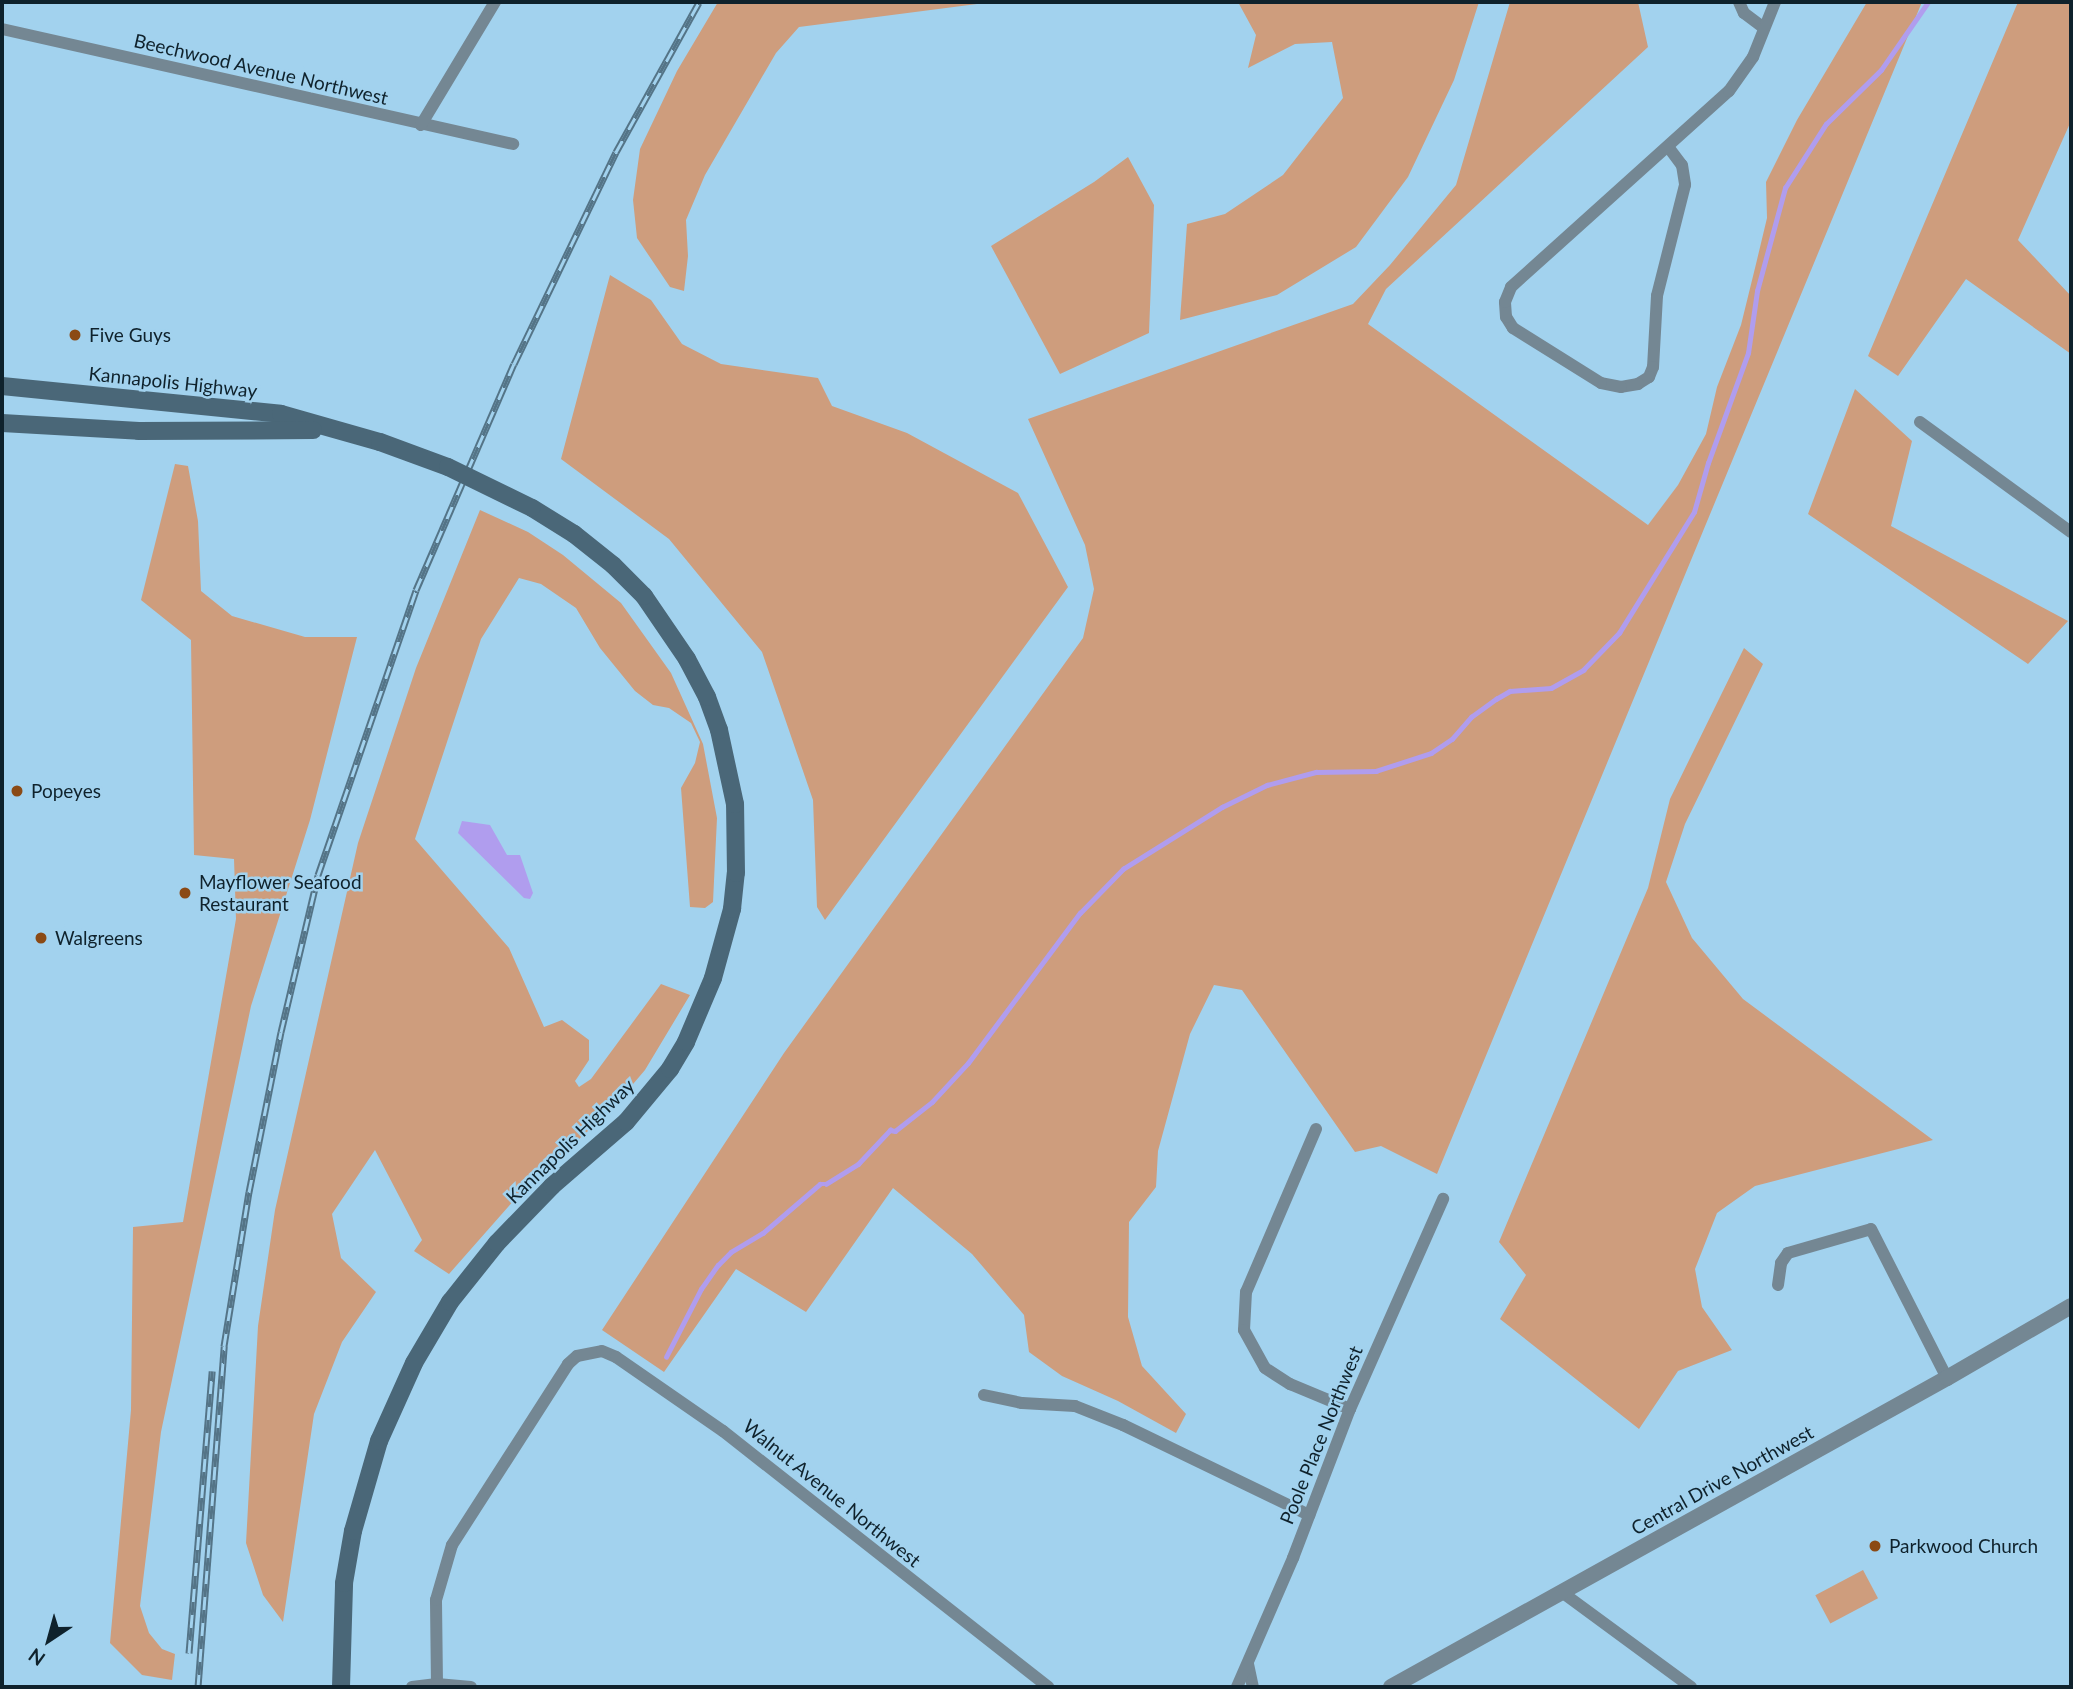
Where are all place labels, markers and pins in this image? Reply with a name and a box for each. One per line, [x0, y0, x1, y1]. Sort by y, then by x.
place label: Five Guys [89, 324, 171, 346]
marker: Five Guys [67, 327, 83, 343]
place label: Popeyes [31, 780, 101, 802]
marker: Popeyes [9, 783, 25, 799]
place label: Mayflower Seafood Restaurant [199, 871, 362, 915]
marker: Mayflower Seafood Restaurant [177, 885, 193, 901]
place label: Walgreens [55, 927, 143, 949]
marker: Walgreens [33, 930, 49, 946]
place label: Parkwood Church [1889, 1535, 2038, 1557]
marker: Parkwood Church [1867, 1538, 1883, 1554]

